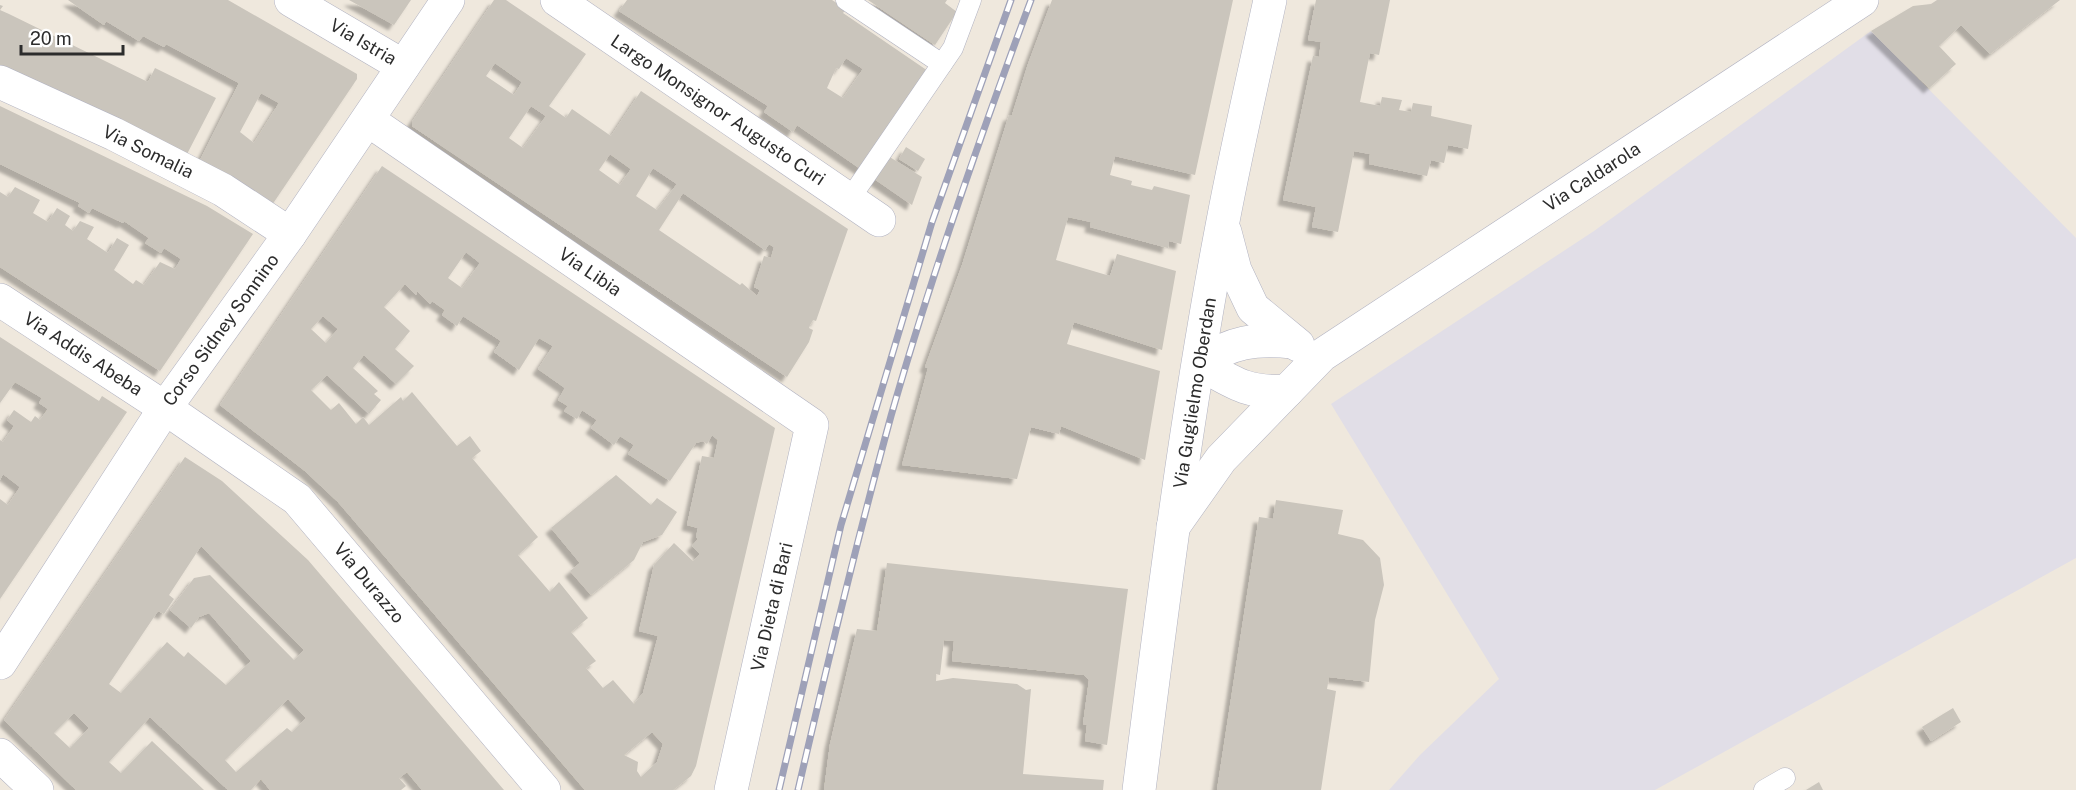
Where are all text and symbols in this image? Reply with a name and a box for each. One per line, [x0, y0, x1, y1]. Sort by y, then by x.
street label: Via Istria [326, 14, 400, 69]
scale bar [21, 18, 123, 56]
text: 20 m [30, 28, 72, 49]
street label: Largo Monsignor Augusto Curi [607, 30, 829, 189]
street label: Via Somalia [99, 121, 197, 183]
street label: Via Caldarola [1539, 137, 1644, 216]
street label: Via Libia [555, 243, 626, 300]
street label: Corso Sidney Sonnino [158, 250, 283, 410]
street label: Via Guglielmo Oberdan [1169, 296, 1220, 490]
street label: Via Addis Abeba [20, 307, 147, 400]
street label: Via Durazzo [330, 538, 409, 627]
street label: Via Dieta di Bari [746, 540, 797, 673]

